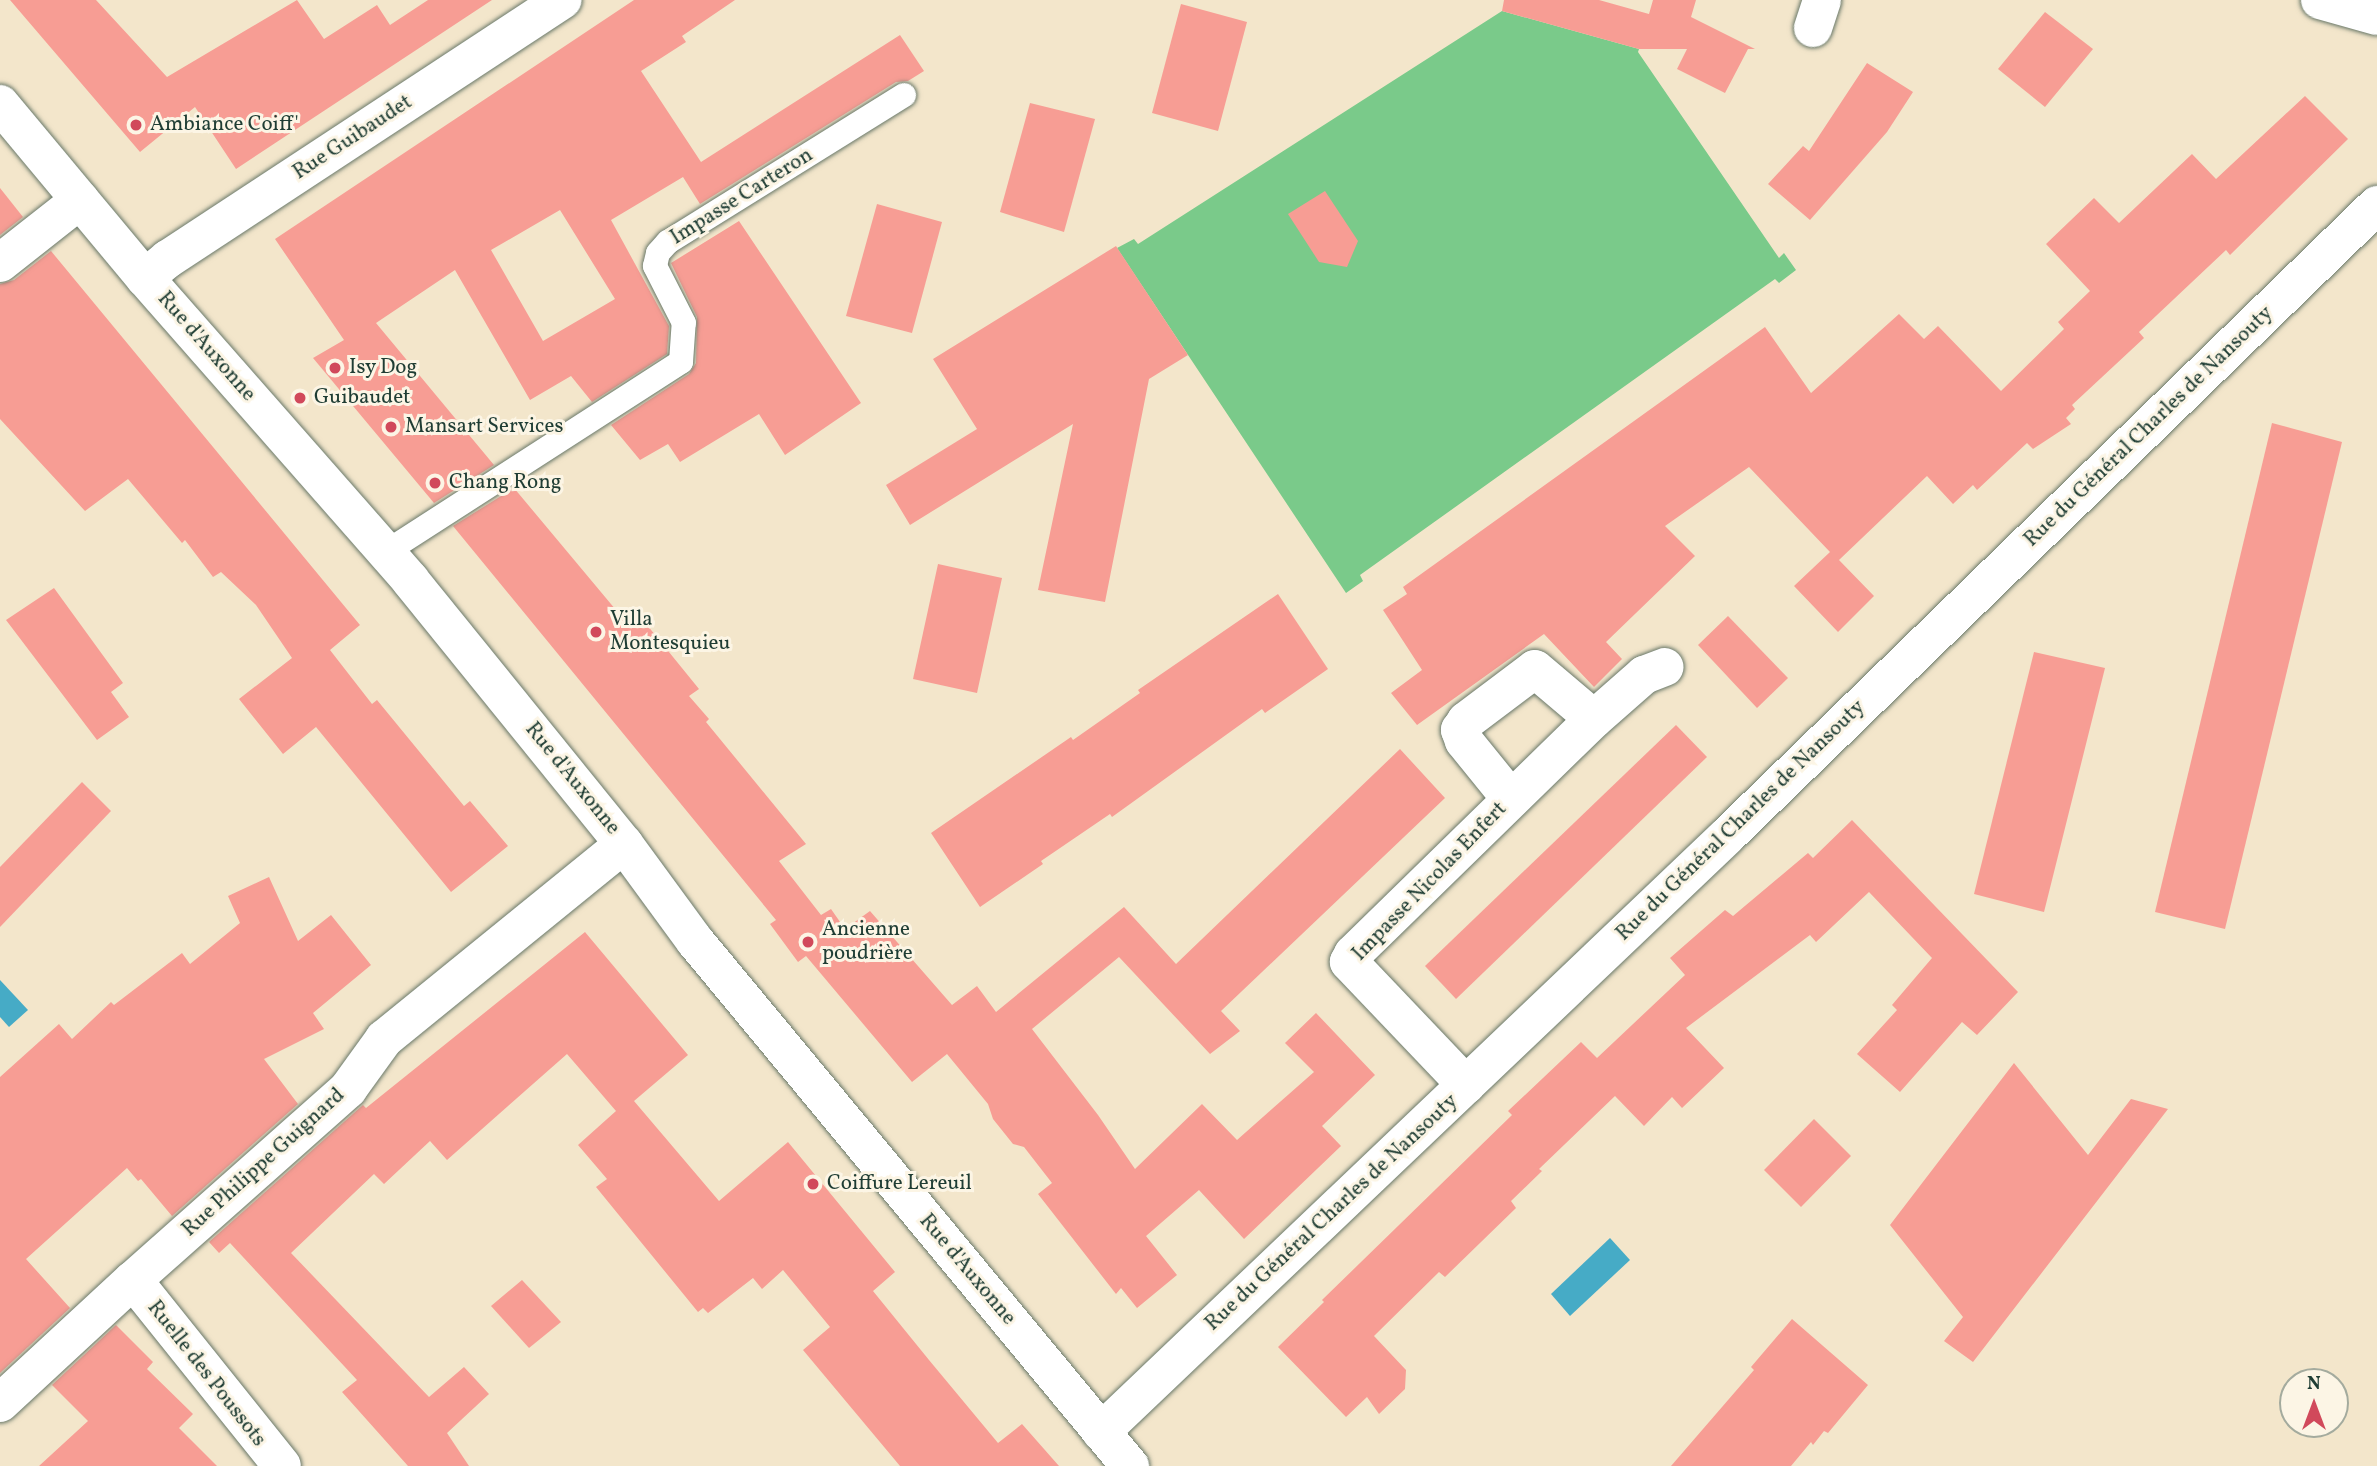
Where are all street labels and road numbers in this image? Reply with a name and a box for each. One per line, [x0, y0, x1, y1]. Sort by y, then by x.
street label: Rue Guibaudet [289, 90, 417, 186]
street label: Impasse Carteron [666, 143, 818, 251]
street label: Rue d'Auxonne [151, 287, 261, 407]
street label: Rue du Général Charles de Nansouty [2019, 301, 2279, 553]
street label: Rue du Général Charles de Nansouty [1611, 695, 1871, 947]
street label: Rue d'Auxonne [519, 718, 625, 840]
street label: Impasse Nicolas Enfert [1348, 797, 1512, 967]
street label: Rue Philippe Guignard [177, 1083, 351, 1243]
street label: Rue du Général Charles de Nansouty [1201, 1089, 1463, 1337]
street label: Rue d'Auxonne [913, 1209, 1021, 1331]
street label: Ruelle des Poussots [141, 1296, 271, 1452]

